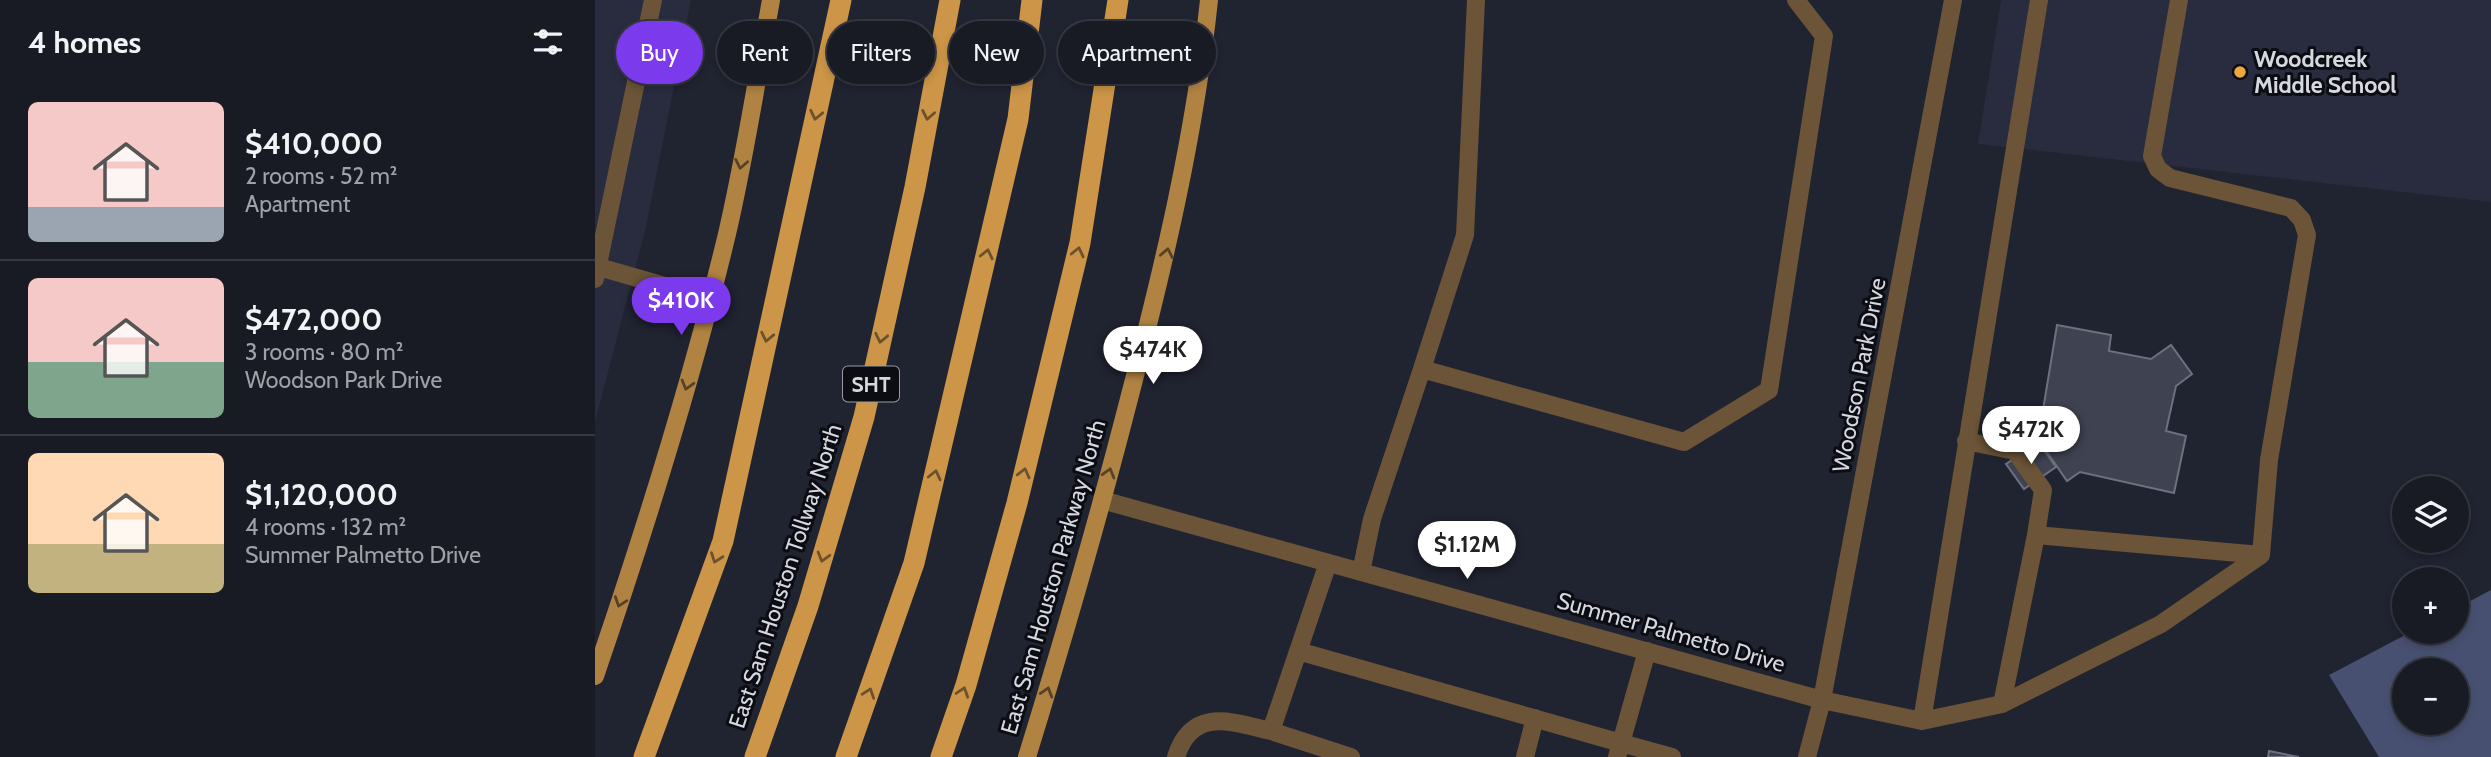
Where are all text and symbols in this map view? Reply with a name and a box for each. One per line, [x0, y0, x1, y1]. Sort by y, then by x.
chip: Buy [616, 21, 703, 84]
chip: Rent [717, 21, 813, 84]
chip: Filters [827, 21, 935, 84]
chip: New [949, 21, 1044, 84]
chip: Apartment [1058, 21, 1216, 84]
icon: filters [529, 23, 567, 61]
text: 4 homes [28, 24, 141, 61]
place label: Woodcreek Middle School [2254, 45, 2396, 99]
marker: Woodcreek Middle School [2232, 64, 2248, 80]
one-way arrow [809, 109, 824, 121]
one-way arrow [921, 109, 936, 121]
text: $410,000 [245, 125, 383, 162]
icon: home [84, 130, 168, 214]
one-way arrow [734, 158, 749, 170]
text: 2 rooms · 52 m² [245, 162, 398, 190]
text: Apartment [245, 190, 350, 218]
one-way arrow [1069, 246, 1084, 258]
one-way arrow [1158, 247, 1173, 259]
one-way arrow [979, 248, 993, 260]
street label: Woodson Park Drive [1826, 275, 1892, 475]
pin: $410K [632, 278, 730, 337]
text: $410K [648, 286, 714, 314]
text: $472,000 [245, 301, 382, 338]
icon: home [84, 306, 168, 390]
pin: $474K [1104, 326, 1202, 386]
one-way arrow [761, 331, 776, 343]
one-way arrow [875, 332, 890, 344]
text: $474K [1119, 335, 1187, 363]
text: 3 rooms · 80 m² [245, 338, 403, 366]
text: Woodson Park Drive [245, 366, 442, 394]
road number: SHT [843, 366, 899, 402]
one-way arrow [681, 378, 696, 390]
pin: $472K [1982, 406, 2080, 466]
text: $472K [1998, 415, 2064, 443]
street label: East Sam Houston Parkway North [995, 416, 1111, 738]
street label: East Sam Houston Tollway North [723, 420, 847, 732]
one-way arrow [1016, 467, 1030, 479]
one-way arrow [1101, 467, 1116, 479]
one-way arrow [927, 469, 941, 481]
text: $1,120,000 [245, 476, 398, 513]
map controls [2392, 476, 2469, 735]
button: layers [2392, 476, 2469, 553]
icon: home [84, 481, 168, 565]
text: 4 rooms · 132 m² [245, 513, 406, 541]
pin: $1.12M [1410, 522, 1524, 581]
text: $1.12M [1434, 530, 1500, 558]
text: Summer Palmetto Drive [245, 541, 481, 569]
one-way arrow [816, 551, 831, 563]
one-way arrow [711, 552, 725, 564]
button: + [2392, 567, 2469, 644]
street label: Summer Palmetto Drive [1554, 586, 1788, 678]
one-way arrow [614, 595, 628, 608]
button: − [2392, 658, 2469, 735]
one-way arrow [1039, 686, 1054, 698]
one-way arrow [861, 687, 875, 699]
one-way arrow [955, 687, 969, 699]

